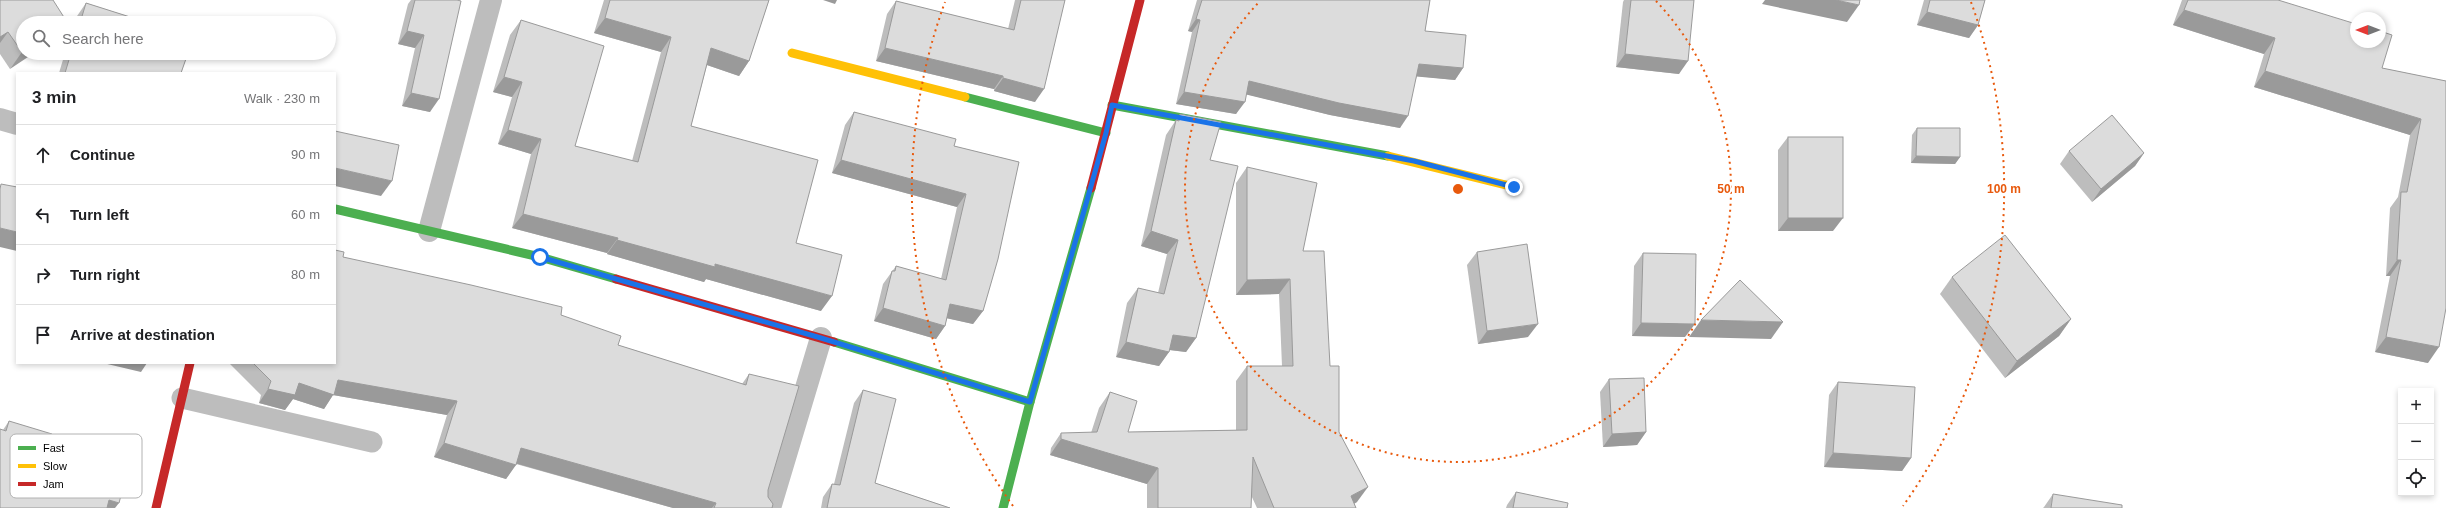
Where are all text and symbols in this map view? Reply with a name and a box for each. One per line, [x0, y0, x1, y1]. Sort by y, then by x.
north arrow [2350, 12, 2386, 48]
search box [16, 16, 336, 60]
icon: search [30, 27, 52, 49]
text: Search here [62, 30, 144, 47]
text: 3 min [32, 88, 76, 107]
text: Walk · 230 m [244, 91, 320, 106]
icon: ahead [32, 144, 54, 166]
text: Continue [70, 146, 135, 163]
text: 90 m [291, 147, 320, 162]
route end [1505, 178, 1523, 196]
centre of rings [1451, 182, 1465, 196]
text: 50 m [1717, 182, 1745, 196]
text: 100 m [1987, 182, 2021, 196]
icon: left [32, 204, 54, 226]
text: Turn left [70, 206, 129, 223]
text: 60 m [291, 207, 320, 222]
route start [531, 248, 549, 266]
icon: right [32, 264, 54, 286]
text: Turn right [70, 266, 140, 283]
text: 80 m [291, 267, 320, 282]
icon: arrive [32, 324, 54, 346]
text: Arrive at destination [70, 326, 215, 343]
map controls [2398, 388, 2434, 496]
button: + [2398, 388, 2434, 424]
button: − [2398, 424, 2434, 460]
legend [10, 434, 142, 498]
text: Fast [43, 442, 64, 454]
text: Slow [43, 460, 67, 472]
button: locate [2398, 460, 2434, 496]
text: Jam [43, 478, 64, 490]

